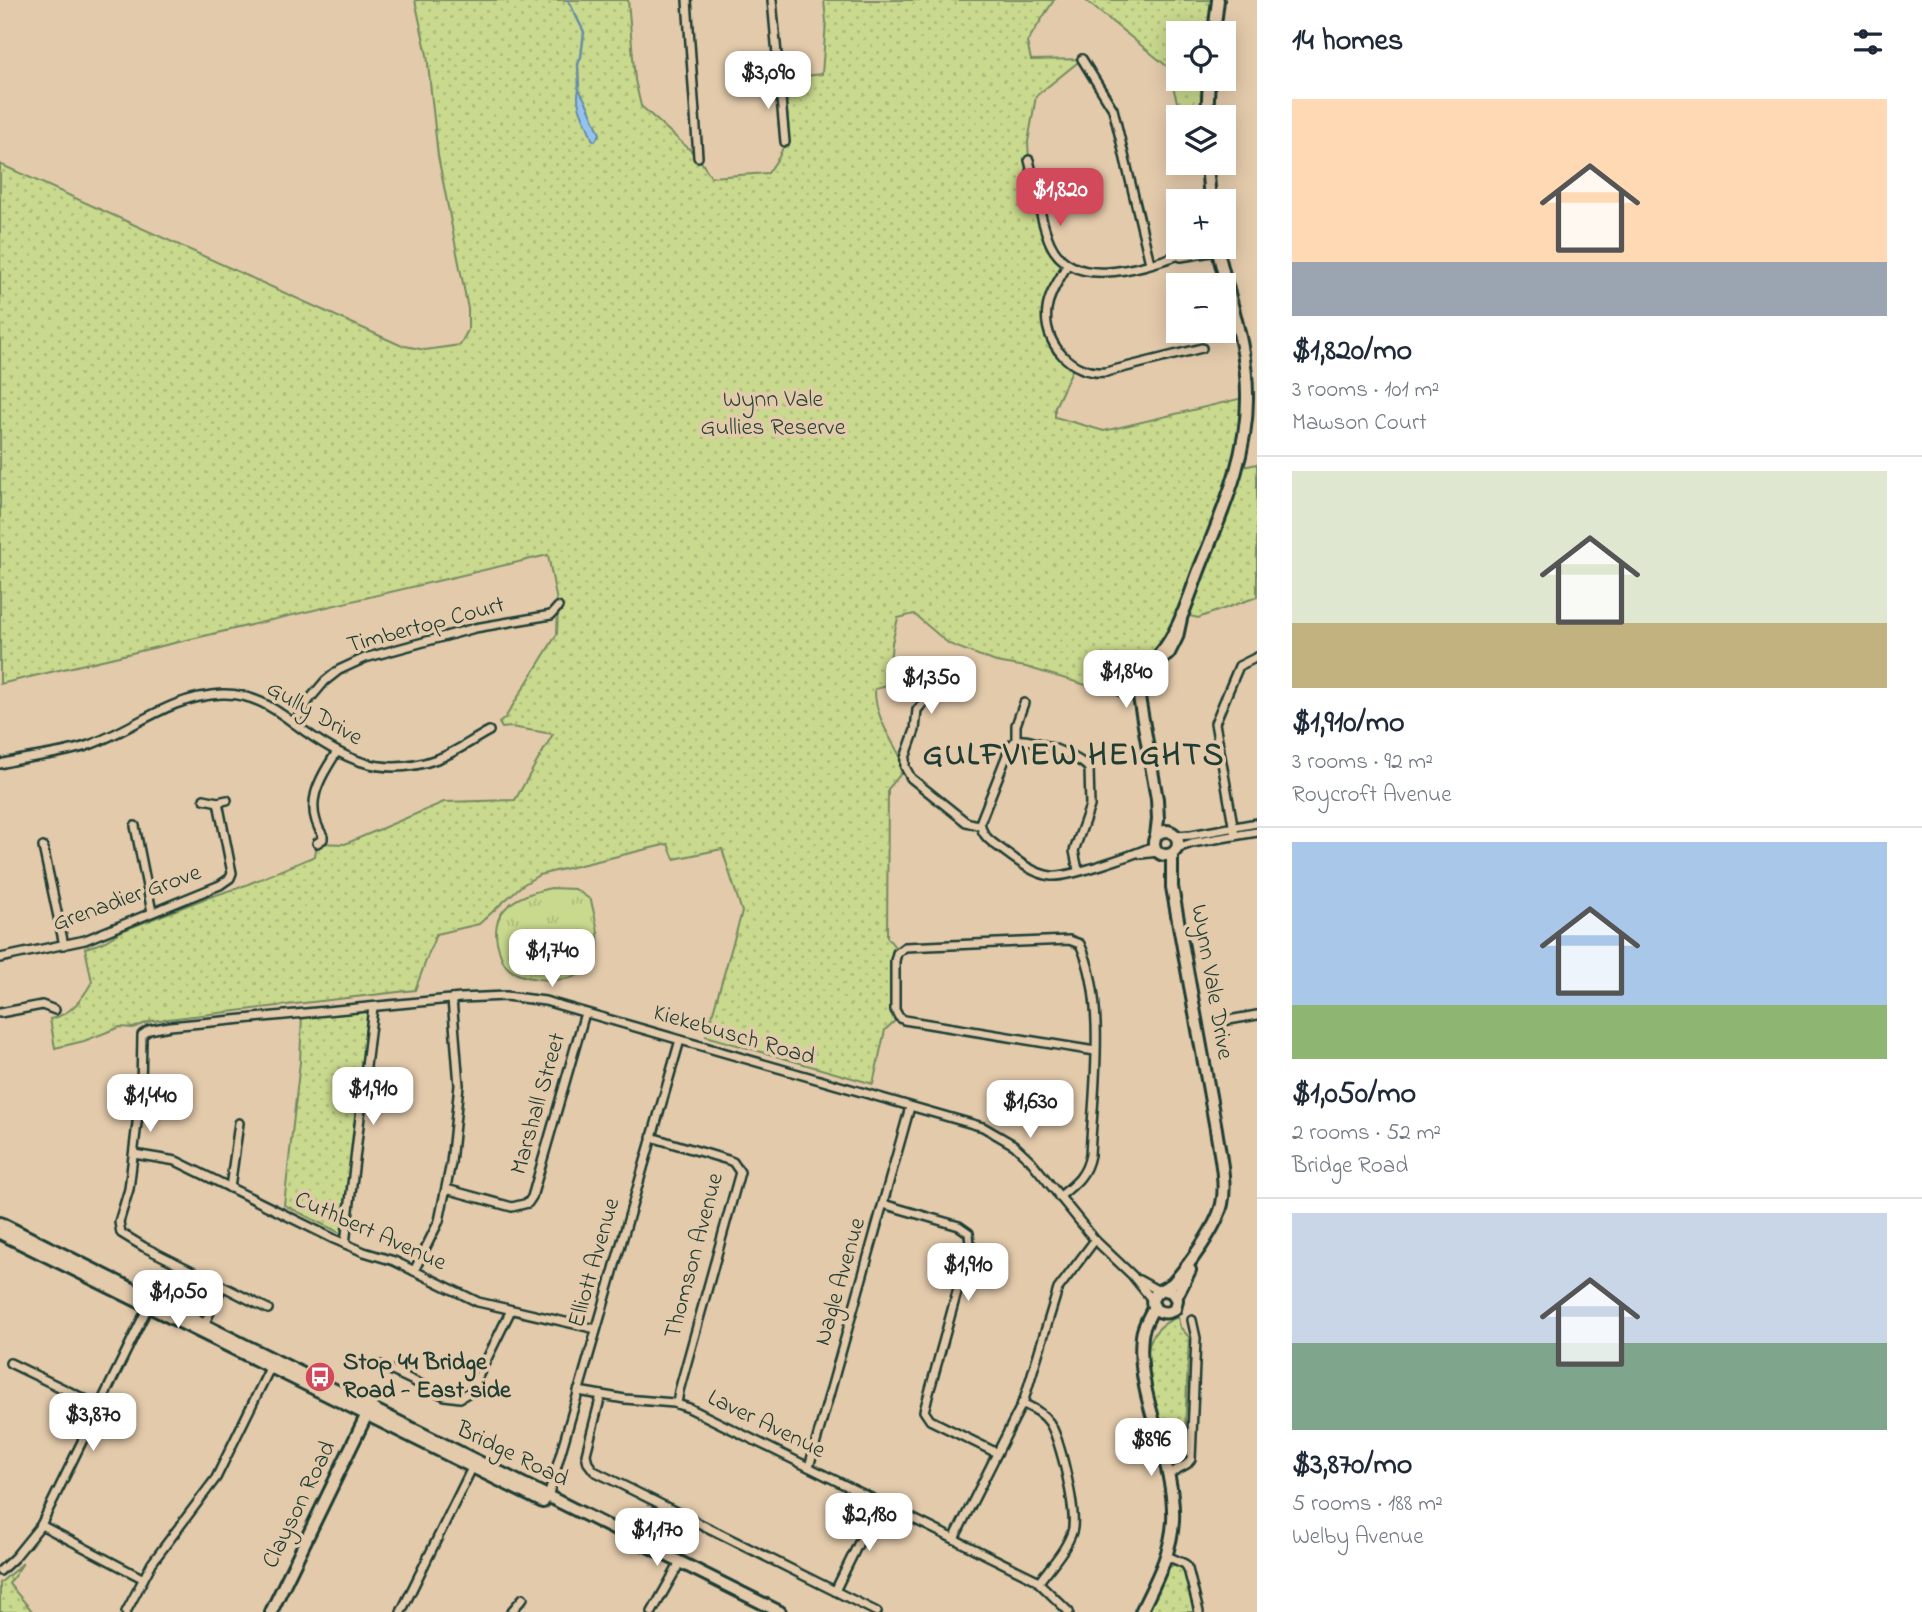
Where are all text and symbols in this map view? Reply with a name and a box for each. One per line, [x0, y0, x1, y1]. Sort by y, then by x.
text: 14 homes [1292, 20, 1403, 64]
map controls [1166, 21, 1236, 343]
button: locate [1166, 21, 1236, 91]
icon: filters [1849, 23, 1887, 61]
pin: $3,090 [711, 52, 825, 111]
text: $3,090 [741, 57, 795, 90]
button: layers [1166, 105, 1236, 175]
icon: home [1527, 145, 1653, 271]
pin: $1,820 [1003, 168, 1117, 228]
text: $1,820 [1032, 174, 1088, 207]
button: + [1166, 189, 1236, 259]
button: − [1166, 273, 1236, 343]
text: $1,820/mo [1292, 330, 1412, 374]
text: 3 rooms · 101 m² [1292, 374, 1439, 407]
park label: Wynn Vale Gullies Reserve [700, 383, 846, 446]
text: Mawson Court [1292, 407, 1427, 440]
icon: home [1527, 517, 1653, 643]
street label: Timbertop Court [343, 588, 509, 664]
pin: $1,840 [1069, 650, 1183, 710]
pin: $1,350 [874, 656, 988, 716]
text: $1,840 [1099, 656, 1153, 689]
text: $1,350 [902, 662, 960, 695]
street label: Gully Drive [259, 672, 369, 757]
text: $1,910/mo [1292, 702, 1405, 746]
district label: GULFVIEW HEIGHTS [923, 733, 1225, 780]
text: 3 rooms · 92 m² [1292, 746, 1433, 779]
text: Roycroft Avenue [1292, 779, 1451, 812]
street label: Grenadier Grove [48, 856, 206, 942]
icon: home [1527, 888, 1653, 1014]
street label: Wynn Vale Drive [1179, 902, 1242, 1063]
pin: $1,740 [495, 930, 609, 989]
text: $1,740 [525, 935, 579, 968]
street label: Kiekebusch Road [649, 996, 819, 1076]
street label: Marshall Street [502, 1029, 576, 1179]
pin: $1,910 [316, 1068, 430, 1127]
text: $1,910 [348, 1073, 398, 1106]
text: $1,050/mo [1292, 1073, 1416, 1117]
pin: $1,440 [93, 1074, 207, 1134]
text: $1,440 [123, 1080, 177, 1113]
pin: $1,630 [973, 1080, 1087, 1140]
text: $1,630 [1003, 1086, 1057, 1119]
text: 2 rooms · 52 m² [1292, 1117, 1441, 1150]
text: Bridge Road [1292, 1150, 1408, 1183]
street label: Thomson Avenue [656, 1169, 734, 1343]
street label: Cuthbert Avenue [288, 1183, 452, 1281]
street label: Elliott Avenue [560, 1194, 630, 1332]
street label: Nagle Avenue [806, 1214, 876, 1350]
pin: $1,910 [911, 1244, 1025, 1303]
text: $1,910 [943, 1249, 993, 1282]
icon: home [1527, 1259, 1653, 1385]
pin: $1,050 [121, 1270, 235, 1330]
text: $1,050 [149, 1276, 207, 1309]
place label: Stop 44 Bridge Road - East side [343, 1346, 512, 1409]
bus stop icon: Stop 44 Bridge Road - East side [303, 1360, 337, 1394]
street label: Laver Avenue [701, 1381, 831, 1469]
pin: $3,870 [36, 1394, 150, 1453]
text: $3,870 [65, 1399, 121, 1432]
street label: Bridge Road [449, 1412, 575, 1498]
pin: $896 [1110, 1418, 1192, 1478]
text: $896 [1131, 1424, 1171, 1457]
street label: Clayson Road [254, 1435, 347, 1575]
text: $3,870/mo [1292, 1444, 1412, 1488]
text: 5 rooms · 188 m² [1292, 1488, 1443, 1521]
pin: $2,180 [812, 1494, 926, 1553]
text: $2,180 [841, 1499, 897, 1532]
pin: $1,170 [600, 1508, 714, 1568]
text: $1,170 [631, 1514, 683, 1547]
text: Welby Avenue [1292, 1521, 1423, 1554]

